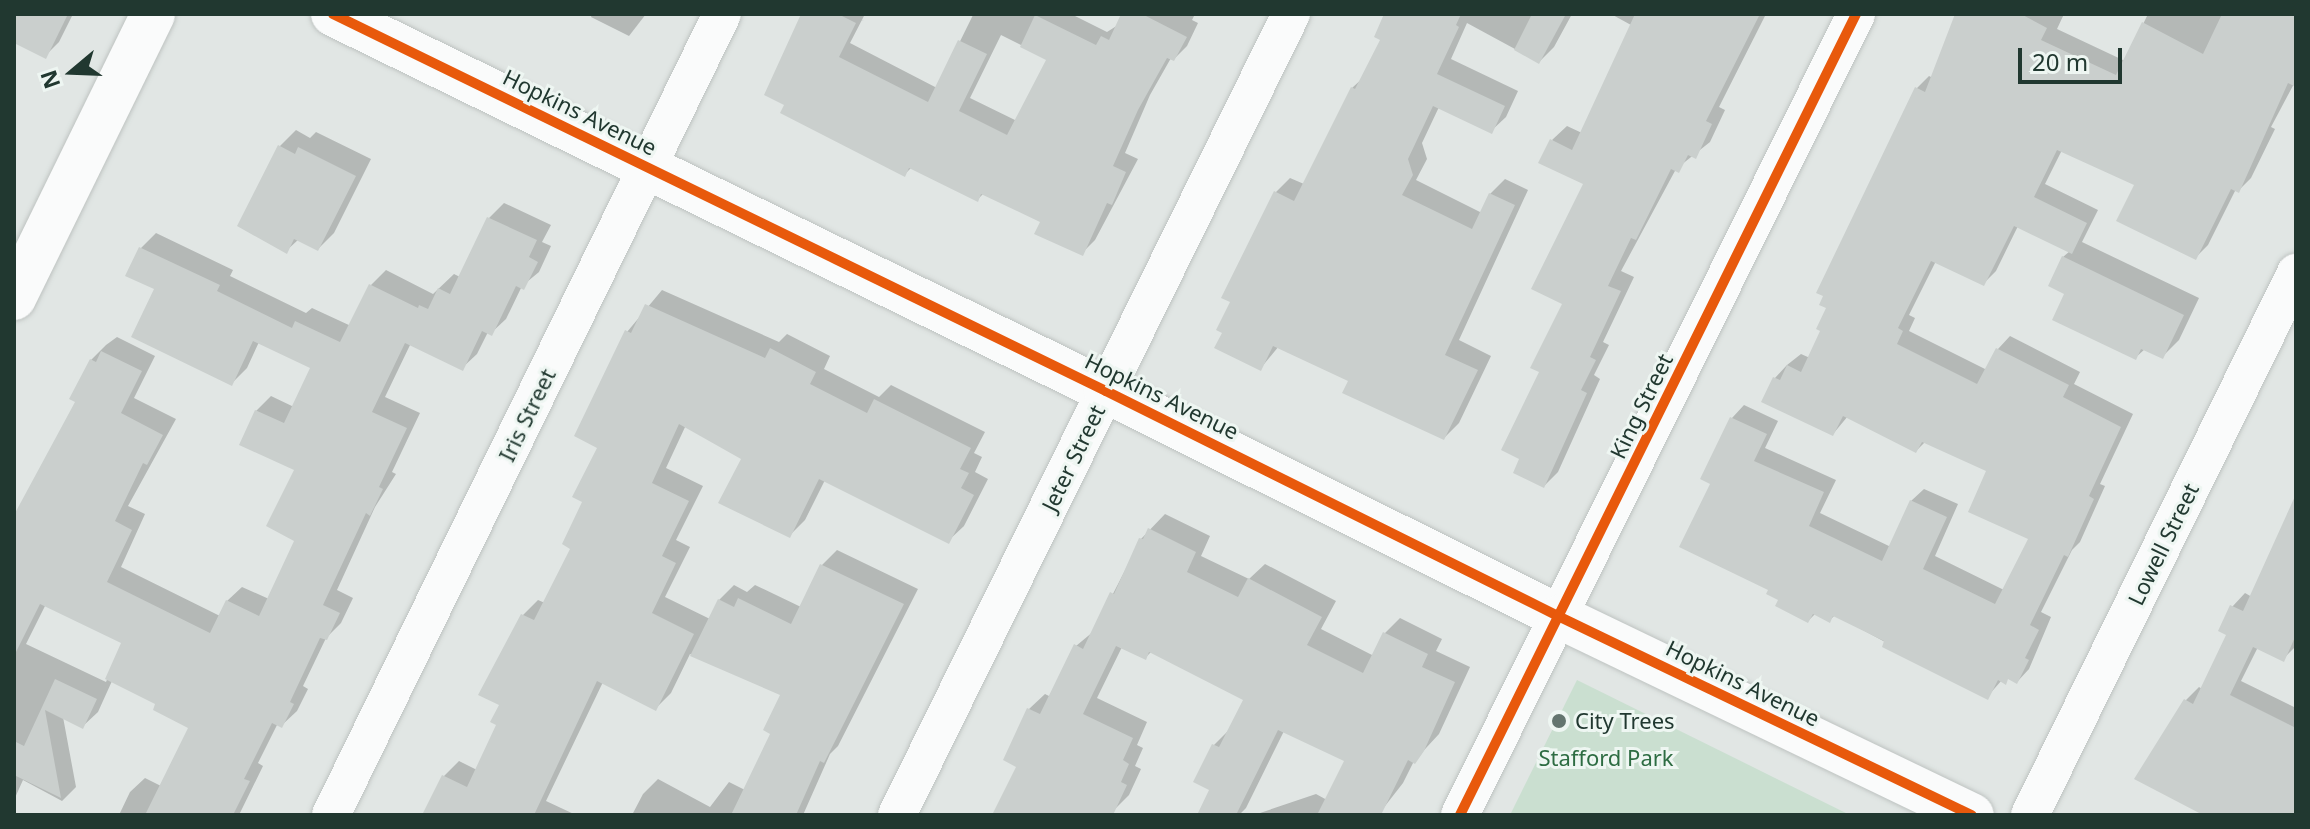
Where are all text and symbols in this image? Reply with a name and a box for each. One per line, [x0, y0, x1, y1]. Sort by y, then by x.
north arrow [32, 32, 112, 112]
scale bar [2022, 32, 2126, 82]
text: 20 m [2032, 45, 2088, 78]
street label: Hopkins Avenue [499, 63, 661, 161]
text: N [32, 66, 66, 93]
street label: Hopkins Avenue [1081, 347, 1243, 445]
street label: King Street [1604, 349, 1678, 463]
street label: Iris Street [493, 364, 561, 466]
street label: Jeter Street [1036, 401, 1110, 515]
street label: Lowell Street [2122, 479, 2204, 609]
street label: Hopkins Avenue [1662, 634, 1824, 732]
place label: City Trees [1575, 708, 1675, 734]
marker: City Trees [1550, 712, 1568, 730]
park label: Stafford Park [1538, 745, 1674, 771]

